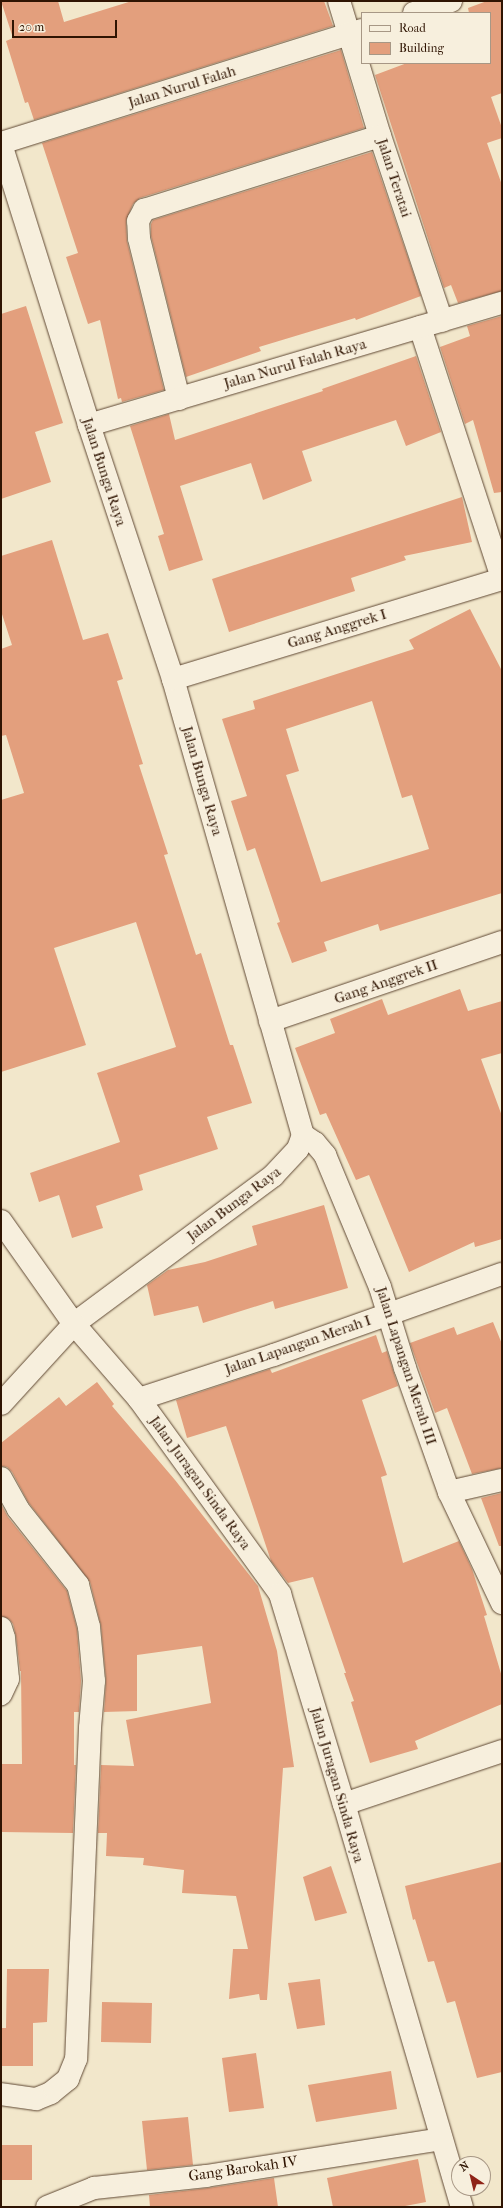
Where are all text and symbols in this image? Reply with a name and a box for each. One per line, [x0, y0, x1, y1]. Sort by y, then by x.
scale bar [14, 12, 119, 38]
legend [361, 12, 491, 64]
text: 20 m [19, 20, 44, 34]
text: Road [399, 21, 426, 35]
text: Building [399, 41, 444, 55]
street label: Jalan Nurul Falah [126, 62, 238, 112]
street label: Jalan Teratai [373, 136, 415, 220]
street label: Jalan Nurul Falah Raya [222, 335, 368, 393]
street label: Jalan Bunga Raya [78, 416, 130, 528]
street label: Gang Anggrek I [285, 605, 389, 653]
street label: Jalan Bunga Raya [178, 724, 226, 838]
street label: Gang Anggrek II [332, 956, 440, 1008]
street label: Jalan Bunga Raya [183, 1163, 285, 1245]
street label: Jalan Lapangan Merah III [372, 1285, 440, 1447]
street label: Jalan Lapangan Merah I [222, 1311, 374, 1379]
street label: Jalan Juragan Sinda Raya [145, 1413, 255, 1553]
street label: Jalan Juragan Sinda Raya [306, 1705, 368, 1865]
street label: Gang Barokah IV [187, 2152, 299, 2186]
north arrow [451, 2156, 491, 2196]
text: N [457, 2159, 472, 2174]

